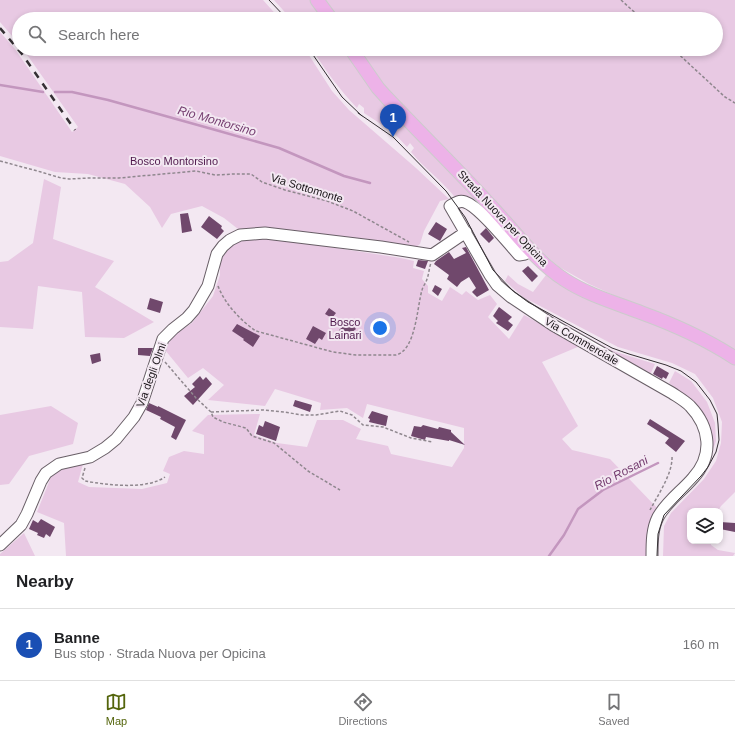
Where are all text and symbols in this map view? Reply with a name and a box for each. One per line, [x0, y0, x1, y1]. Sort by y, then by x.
search box [12, 12, 723, 56]
icon: search [26, 23, 48, 45]
text: Search here [58, 26, 140, 43]
water label: Rio Montorsino [176, 103, 258, 139]
pin: 1 [380, 104, 406, 137]
park label: Bosco Montorsino [130, 155, 218, 167]
street label: Strada Nuova per Opicina [455, 168, 551, 269]
street label: Via Sottomonte [269, 171, 345, 205]
street label: Via Commerciale [543, 315, 621, 367]
park label: Bosco Lainari [328, 316, 362, 341]
your location [370, 318, 390, 338]
street label: Via degli Olmi [134, 341, 168, 409]
water label: Rio Rosani [592, 453, 650, 493]
map controls [687, 508, 723, 544]
button: layers [687, 508, 723, 544]
text: Nearby [16, 572, 74, 591]
text: Banne [54, 629, 100, 646]
text: 1 [25, 637, 33, 652]
text: 160 m [683, 637, 719, 652]
text: Bus stop · Strada Nuova per Opicina [54, 646, 266, 661]
tab: Map [105, 691, 127, 727]
tab: Directions [338, 691, 387, 727]
tab: Saved [598, 691, 629, 727]

